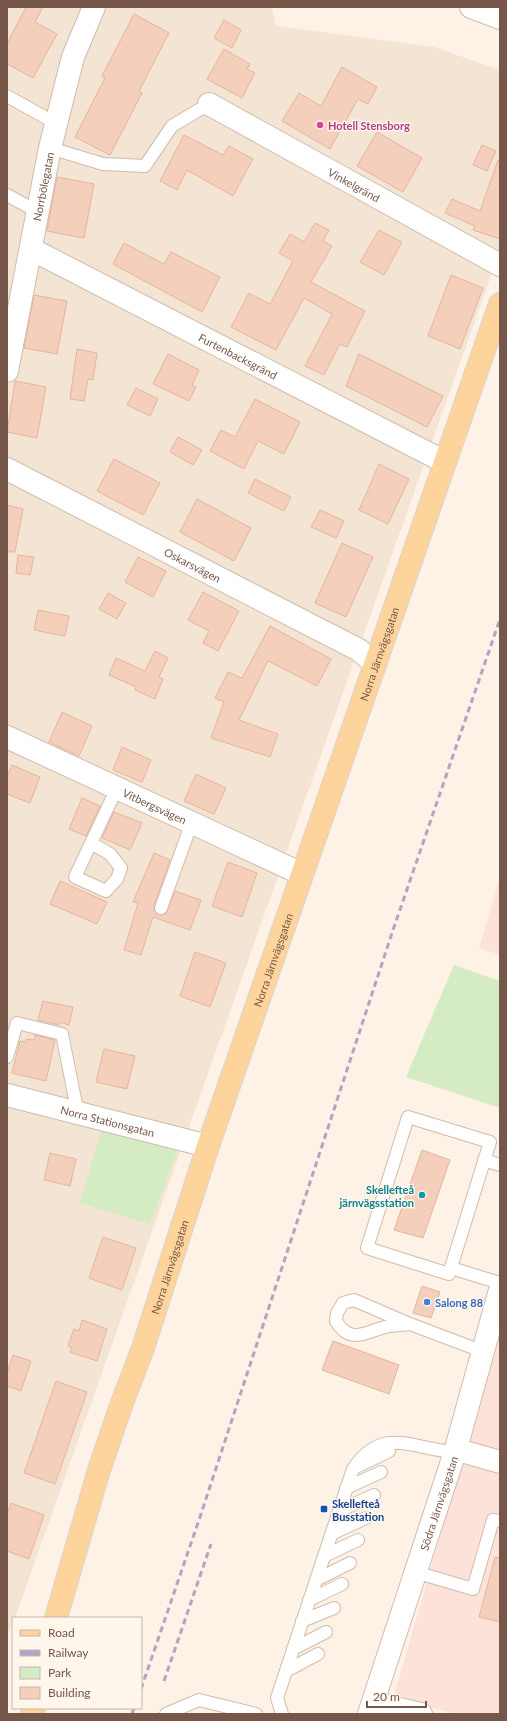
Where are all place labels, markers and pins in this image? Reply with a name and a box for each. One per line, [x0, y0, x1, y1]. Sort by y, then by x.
place label: Hotell Stensborg [328, 119, 410, 132]
marker: Hotell Stensborg [315, 120, 325, 130]
place label: Skellefteå järnvägsstation [339, 1183, 414, 1209]
marker: Skellefteå järnvägsstation [417, 1190, 427, 1200]
place label: Salong 88 [435, 1296, 483, 1309]
marker: Salong 88 [422, 1297, 432, 1307]
place label: Skellefteå Busstation [332, 1497, 384, 1523]
marker: Skellefteå Busstation [319, 1504, 329, 1514]

